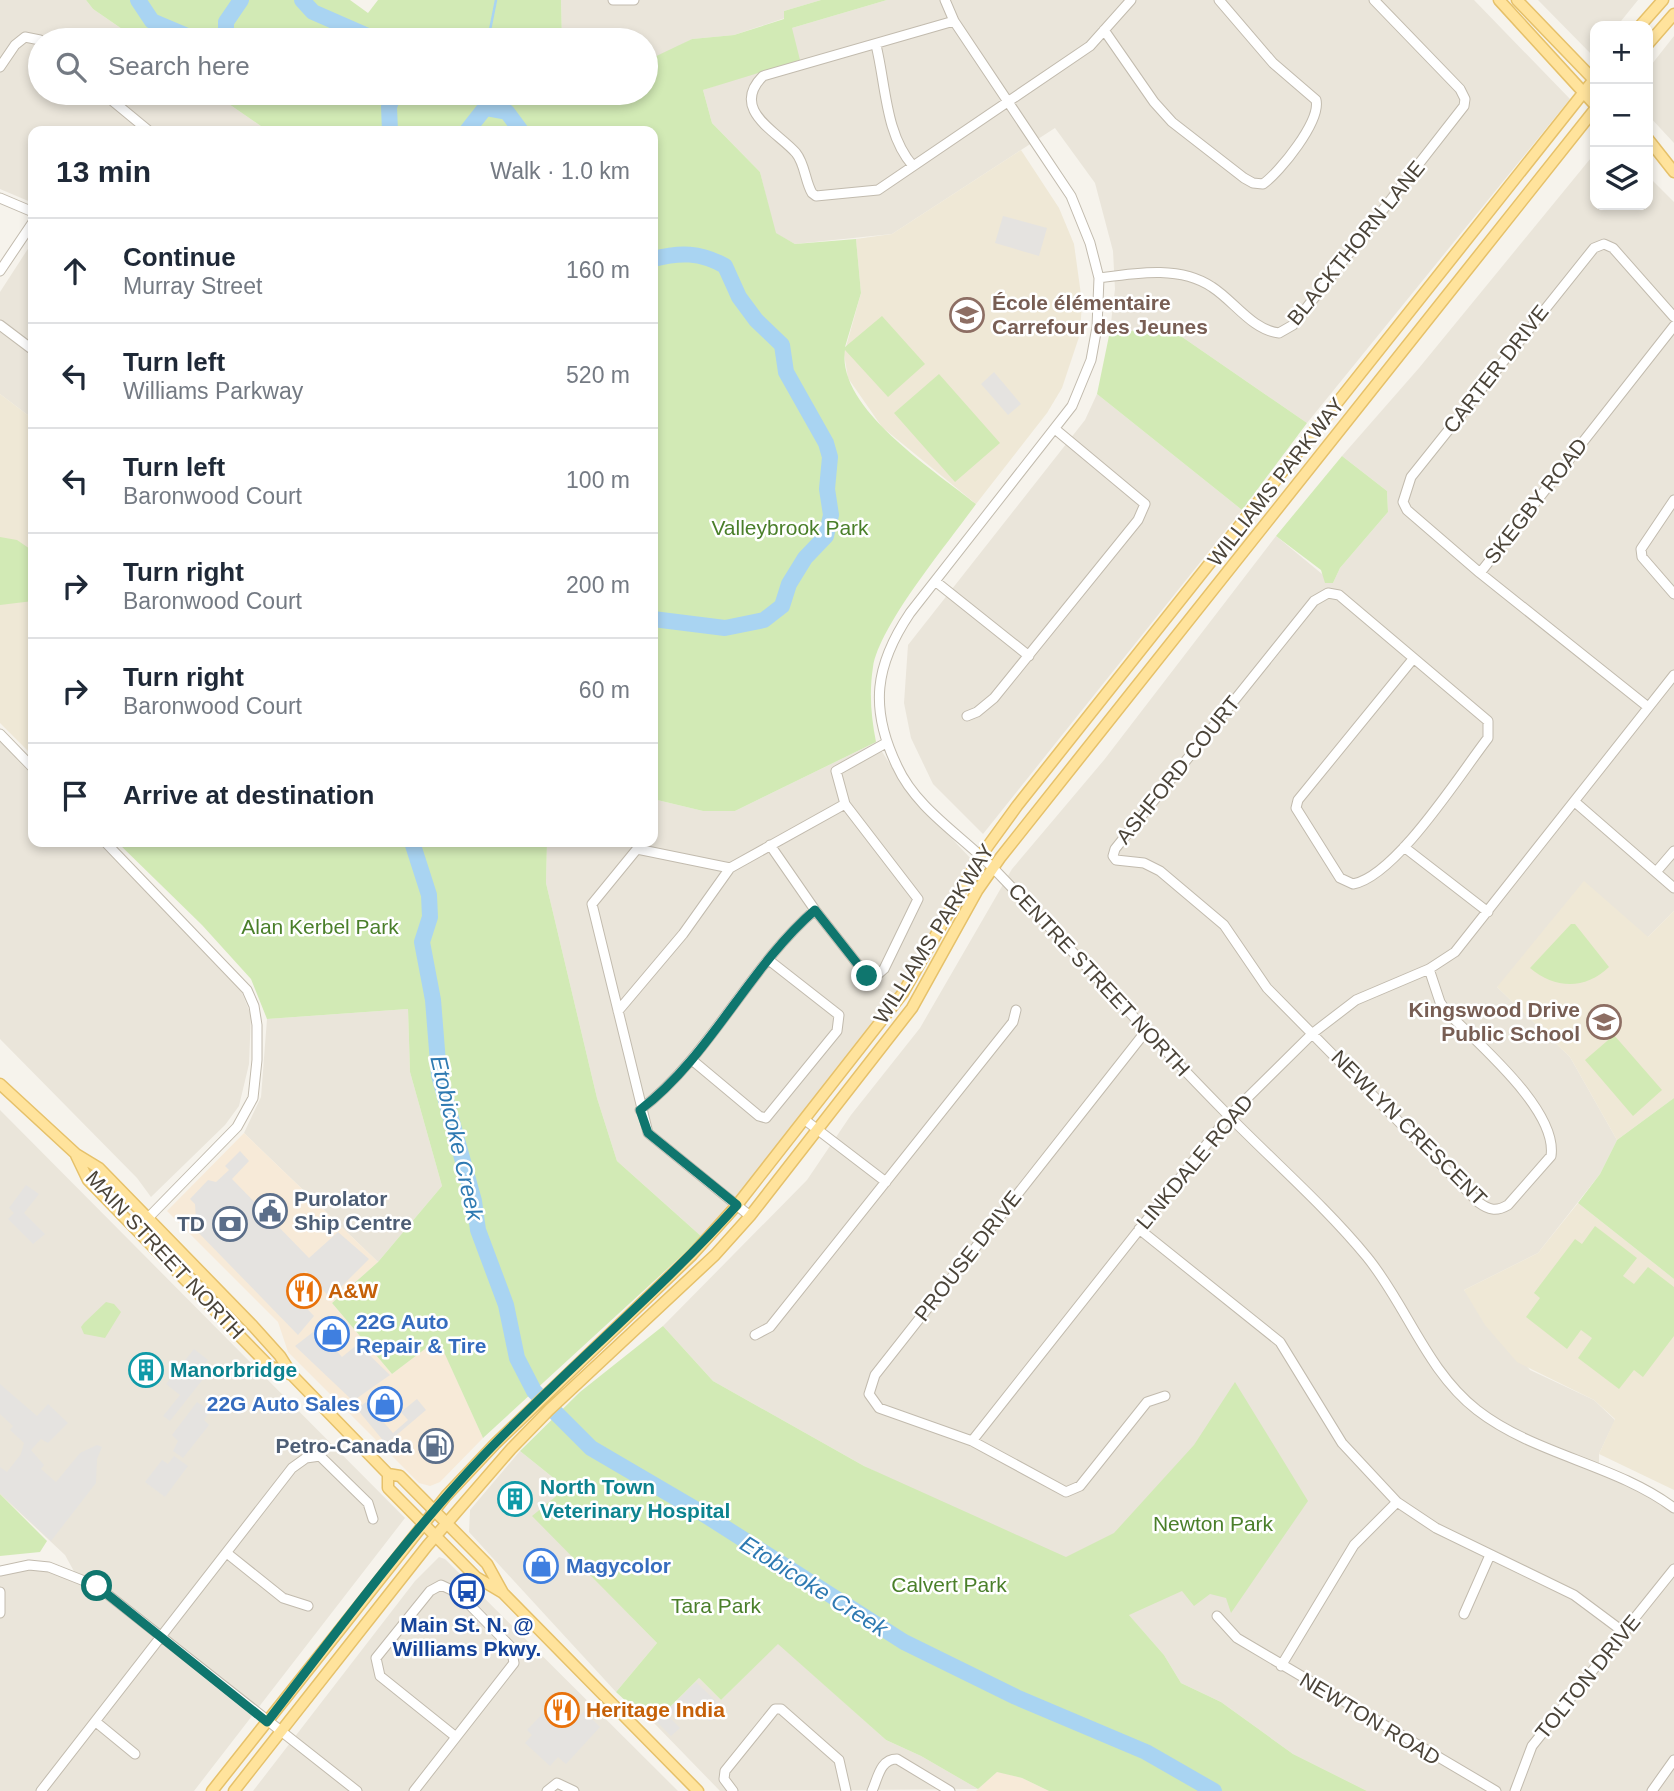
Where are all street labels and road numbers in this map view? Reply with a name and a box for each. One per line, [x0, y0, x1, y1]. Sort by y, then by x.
street label: BLACKTHORN LANE [1282, 156, 1429, 329]
street label: CARTER DRIVE [1439, 300, 1553, 437]
street label: WILLIAMS PARKWAY [1203, 393, 1348, 570]
street label: SKEGBY ROAD [1480, 434, 1592, 568]
street label: ASHFORD COURT [1111, 691, 1244, 848]
street label: WILLIAMS PARKWAY [869, 840, 998, 1028]
street label: CENTRE STREET NORTH [1004, 879, 1195, 1081]
street label: NEWLYN CRESCENT [1327, 1045, 1492, 1210]
street label: LINKDALE ROAD [1132, 1090, 1257, 1233]
street label: MAIN STREET NORTH [82, 1166, 249, 1343]
street label: PROUSE DRIVE [910, 1186, 1026, 1325]
street label: TOLTON DRIVE [1531, 1610, 1645, 1743]
street label: NEWTON ROAD [1296, 1668, 1445, 1769]

